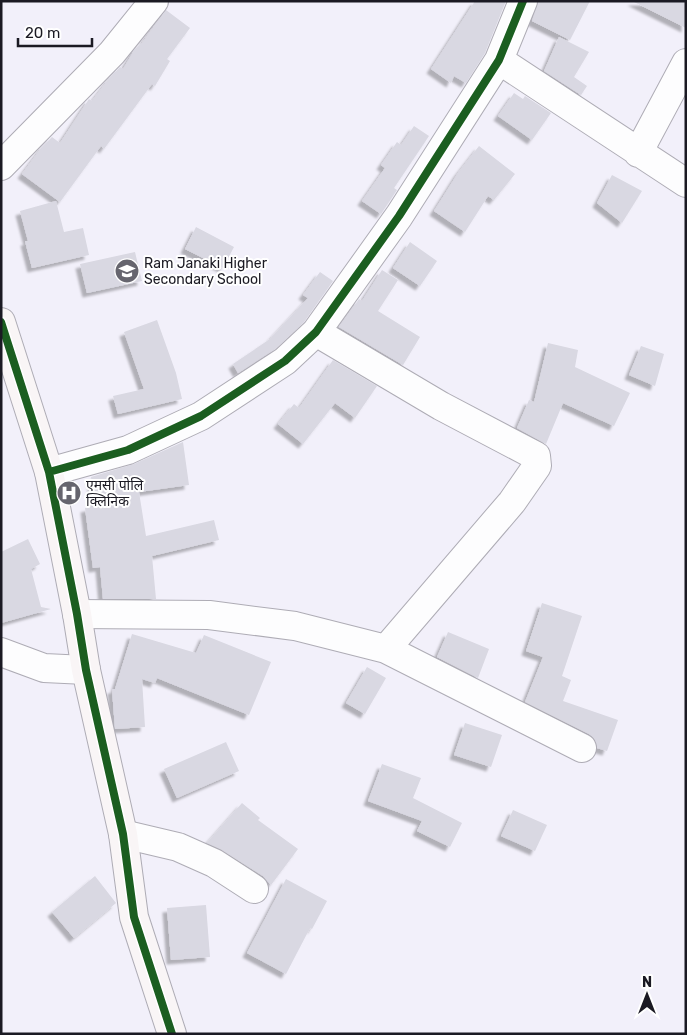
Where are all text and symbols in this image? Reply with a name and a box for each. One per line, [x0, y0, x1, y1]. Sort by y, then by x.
scale bar [18, 15, 91, 47]
text: 20 m [25, 24, 60, 42]
place label: Ram Janaki Higher Secondary School [144, 255, 268, 288]
school or university icon: Ram Janaki Higher Secondary School [114, 258, 140, 284]
place label: एमसी पोलि क्लिनिक [86, 477, 144, 510]
hospital icon: एमसी पोलि क्लिनिक [56, 480, 82, 506]
north arrow [622, 970, 672, 1020]
text: N [642, 974, 652, 991]

